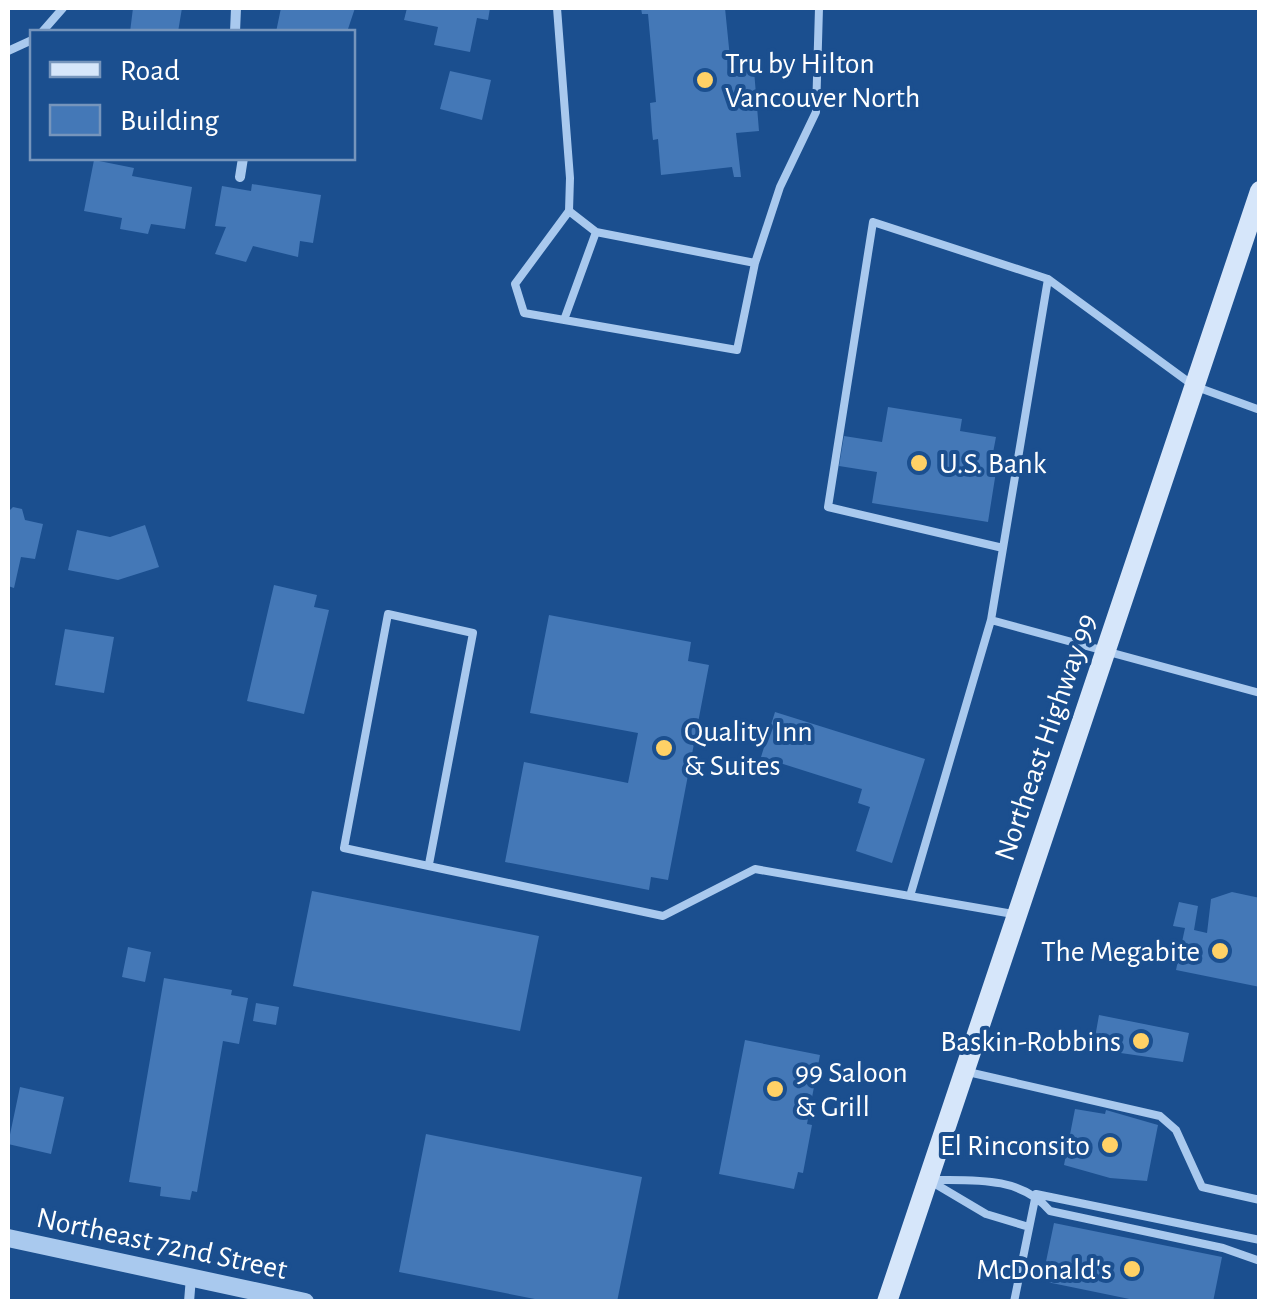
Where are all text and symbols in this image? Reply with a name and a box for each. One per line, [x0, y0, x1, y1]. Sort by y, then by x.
legend [30, 30, 355, 160]
place label: Tru by Hilton Vancouver North [725, 49, 920, 113]
text: Road [120, 56, 180, 86]
marker: Tru by Hilton Vancouver North [694, 69, 716, 91]
text: Building [120, 106, 219, 136]
place label: U.S. Bank [939, 449, 1047, 479]
marker: U.S. Bank [908, 452, 930, 474]
street label: Northeast Highway 99 [990, 610, 1102, 865]
place label: Quality Inn & Suites [684, 717, 813, 781]
marker: Quality Inn & Suites [653, 737, 675, 759]
place label: The Megabite [1041, 937, 1200, 967]
marker: The Megabite [1209, 940, 1231, 962]
place label: Baskin-Robbins [940, 1027, 1121, 1057]
marker: Baskin-Robbins [1130, 1030, 1152, 1052]
place label: 99 Saloon & Grill [795, 1058, 908, 1122]
marker: 99 Saloon & Grill [764, 1078, 786, 1100]
place label: El Rinconsito [940, 1131, 1090, 1161]
marker: El Rinconsito [1099, 1134, 1121, 1156]
street label: Northeast 72nd Street [34, 1203, 290, 1285]
place label: McDonald's [976, 1255, 1112, 1285]
marker: McDonald's [1121, 1258, 1143, 1280]

